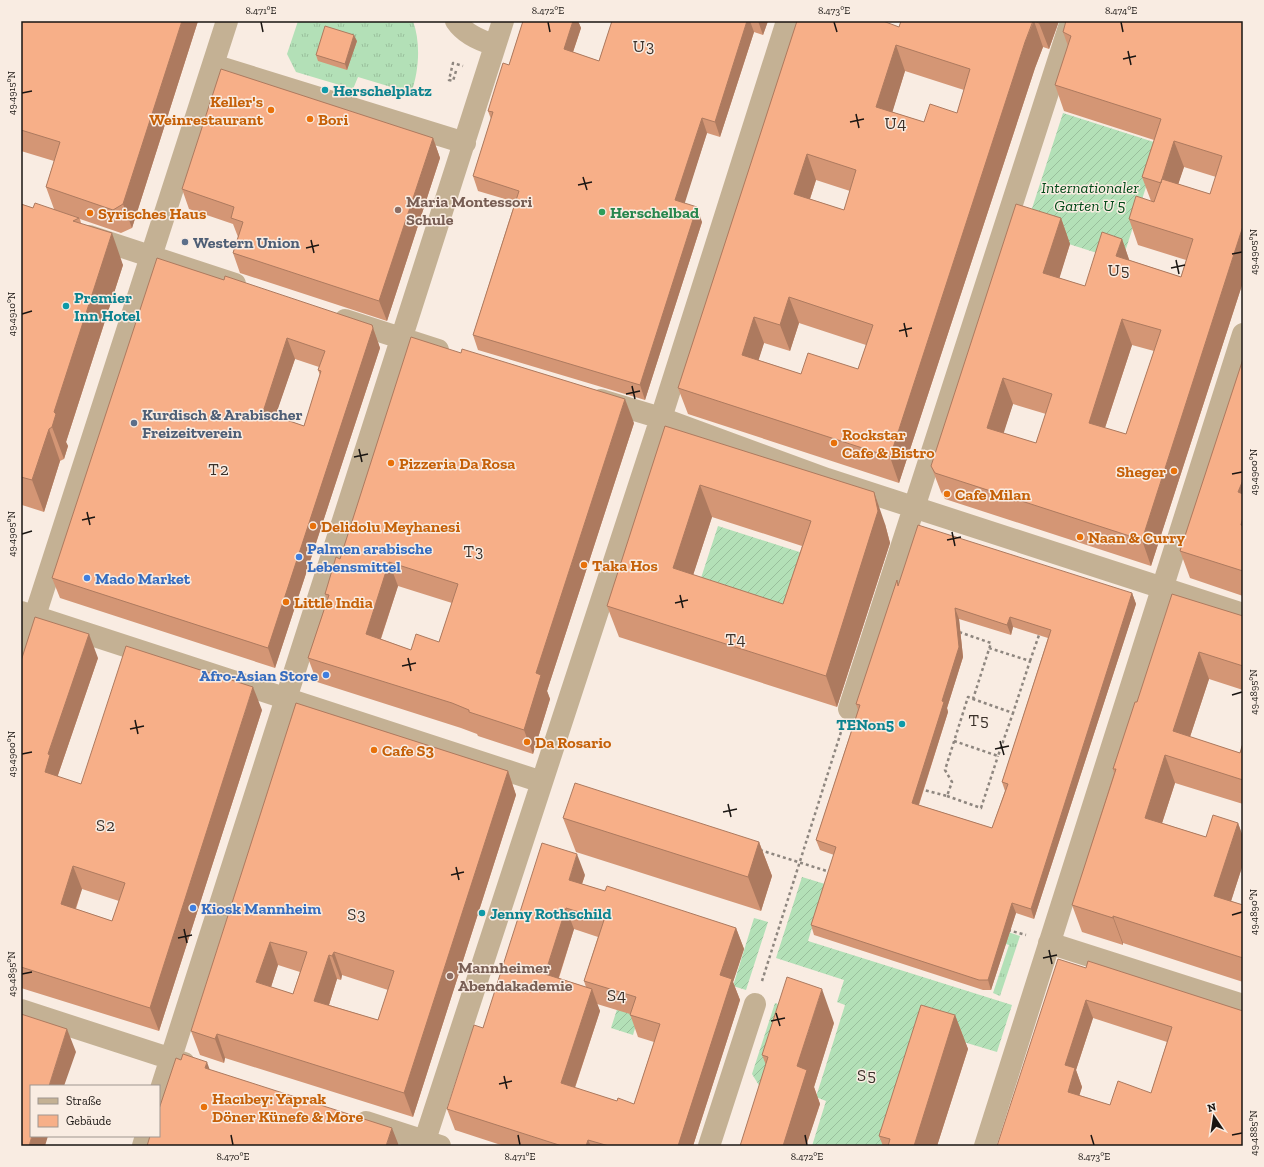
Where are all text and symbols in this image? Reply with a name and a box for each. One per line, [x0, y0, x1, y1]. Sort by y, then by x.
text: 8.471°E [246, 5, 277, 17]
text: 8.472°E [532, 5, 564, 17]
text: 8.473°E [818, 5, 850, 17]
text: 8.474°E [1105, 5, 1137, 17]
district label: U3 [633, 36, 655, 56]
text: 49.4915°N [6, 70, 18, 115]
place label: Herschelplatz [333, 81, 432, 100]
marker: Herschelplatz [320, 85, 330, 95]
place label: Keller's Weinrestaurant [149, 92, 264, 129]
marker: Keller's Weinrestaurant [266, 105, 276, 115]
place label: Bori [318, 110, 348, 129]
district label: U4 [884, 113, 908, 133]
marker: Bori [305, 114, 315, 124]
park label: Internationaler Garten U 5 [1041, 178, 1139, 215]
place label: Maria Montessori Schule [406, 192, 532, 229]
place label: Herschelbad [610, 203, 699, 222]
place label: Syrisches Haus [98, 204, 206, 223]
marker: Maria Montessori Schule [393, 205, 403, 215]
marker: Herschelbad [597, 207, 607, 217]
marker: Syrisches Haus [85, 208, 95, 218]
text: 49.4905°N [1248, 229, 1260, 275]
place label: Western Union [193, 233, 300, 252]
marker: Western Union [180, 237, 190, 247]
district label: U5 [1108, 260, 1130, 280]
place label: Premier Inn Hotel [74, 288, 141, 325]
text: 49.4910°N [6, 291, 18, 336]
marker: Premier Inn Hotel [61, 301, 71, 311]
place label: Kurdisch & Arabischer Freizeitverein [142, 405, 303, 442]
marker: Kurdisch & Arabischer Freizeitverein [129, 418, 139, 428]
place label: Rockstar Cafe & Bistro [842, 425, 935, 462]
marker: Rockstar Cafe & Bistro [829, 438, 839, 448]
text: 49.4900°N [1248, 448, 1260, 495]
place label: Pizzeria Da Rosa [399, 454, 515, 473]
marker: Pizzeria Da Rosa [386, 458, 396, 468]
district label: T2 [208, 459, 230, 479]
place label: Sheger [1116, 462, 1166, 481]
marker: Sheger [1169, 466, 1179, 476]
place label: Cafe Milan [955, 485, 1031, 504]
marker: Cafe Milan [942, 489, 952, 499]
text: 49.4905°N [6, 511, 18, 557]
place label: Delidolu Meyhanesi [321, 517, 460, 536]
marker: Delidolu Meyhanesi [308, 521, 318, 531]
place label: Naan & Curry [1088, 528, 1185, 547]
marker: Naan & Curry [1075, 532, 1085, 542]
place label: Palmen arabische Lebensmittel [307, 539, 432, 576]
district label: T3 [464, 541, 484, 561]
marker: Palmen arabische Lebensmittel [294, 552, 304, 562]
place label: Taka Hos [592, 556, 658, 575]
marker: Taka Hos [579, 560, 589, 570]
place label: Mado Market [95, 569, 191, 588]
marker: Mado Market [82, 573, 92, 583]
place label: Little India [294, 593, 373, 612]
marker: Little India [281, 597, 291, 607]
district label: T4 [725, 629, 747, 649]
place label: Afro-Asian Store [199, 666, 318, 685]
text: 49.4895°N [1248, 669, 1260, 715]
marker: Afro-Asian Store [321, 670, 331, 680]
district label: T5 [968, 710, 990, 730]
place label: TENon5 [836, 715, 894, 734]
marker: TENon5 [897, 719, 907, 729]
text: 49.4900°N [6, 730, 18, 777]
place label: Da Rosario [535, 733, 612, 752]
marker: Da Rosario [522, 737, 532, 747]
place label: Cafe S3 [382, 741, 434, 760]
marker: Cafe S3 [369, 745, 379, 755]
district label: S2 [96, 815, 116, 835]
text: 49.4890°N [1248, 888, 1260, 935]
place label: Kiosk Mannheim [201, 899, 321, 918]
marker: Kiosk Mannheim [188, 903, 198, 913]
district label: S3 [347, 904, 367, 924]
place label: Jenny Rothschild [490, 904, 612, 923]
marker: Jenny Rothschild [477, 908, 487, 918]
text: 49.4895°N [6, 951, 18, 997]
place label: Mannheimer Abendakademie [458, 958, 573, 995]
marker: Mannheimer Abendakademie [445, 971, 455, 981]
district label: S4 [607, 985, 627, 1005]
district label: S5 [857, 1065, 877, 1085]
legend [30, 1085, 160, 1137]
place label: Hacıbey: Yaprak Döner Künefe & More [212, 1089, 364, 1126]
text: Straße [66, 1094, 102, 1108]
north arrow [1194, 1097, 1234, 1137]
text: N [1206, 1100, 1218, 1115]
marker: Hacıbey: Yaprak Döner Künefe & More [199, 1102, 209, 1112]
text: 49.4885°N [1248, 1110, 1260, 1156]
text: Gebäude [66, 1114, 111, 1128]
text: 8.470°E [217, 1151, 250, 1163]
text: 8.471°E [505, 1151, 536, 1163]
text: 8.472°E [791, 1151, 823, 1163]
text: 8.473°E [1078, 1151, 1110, 1163]

